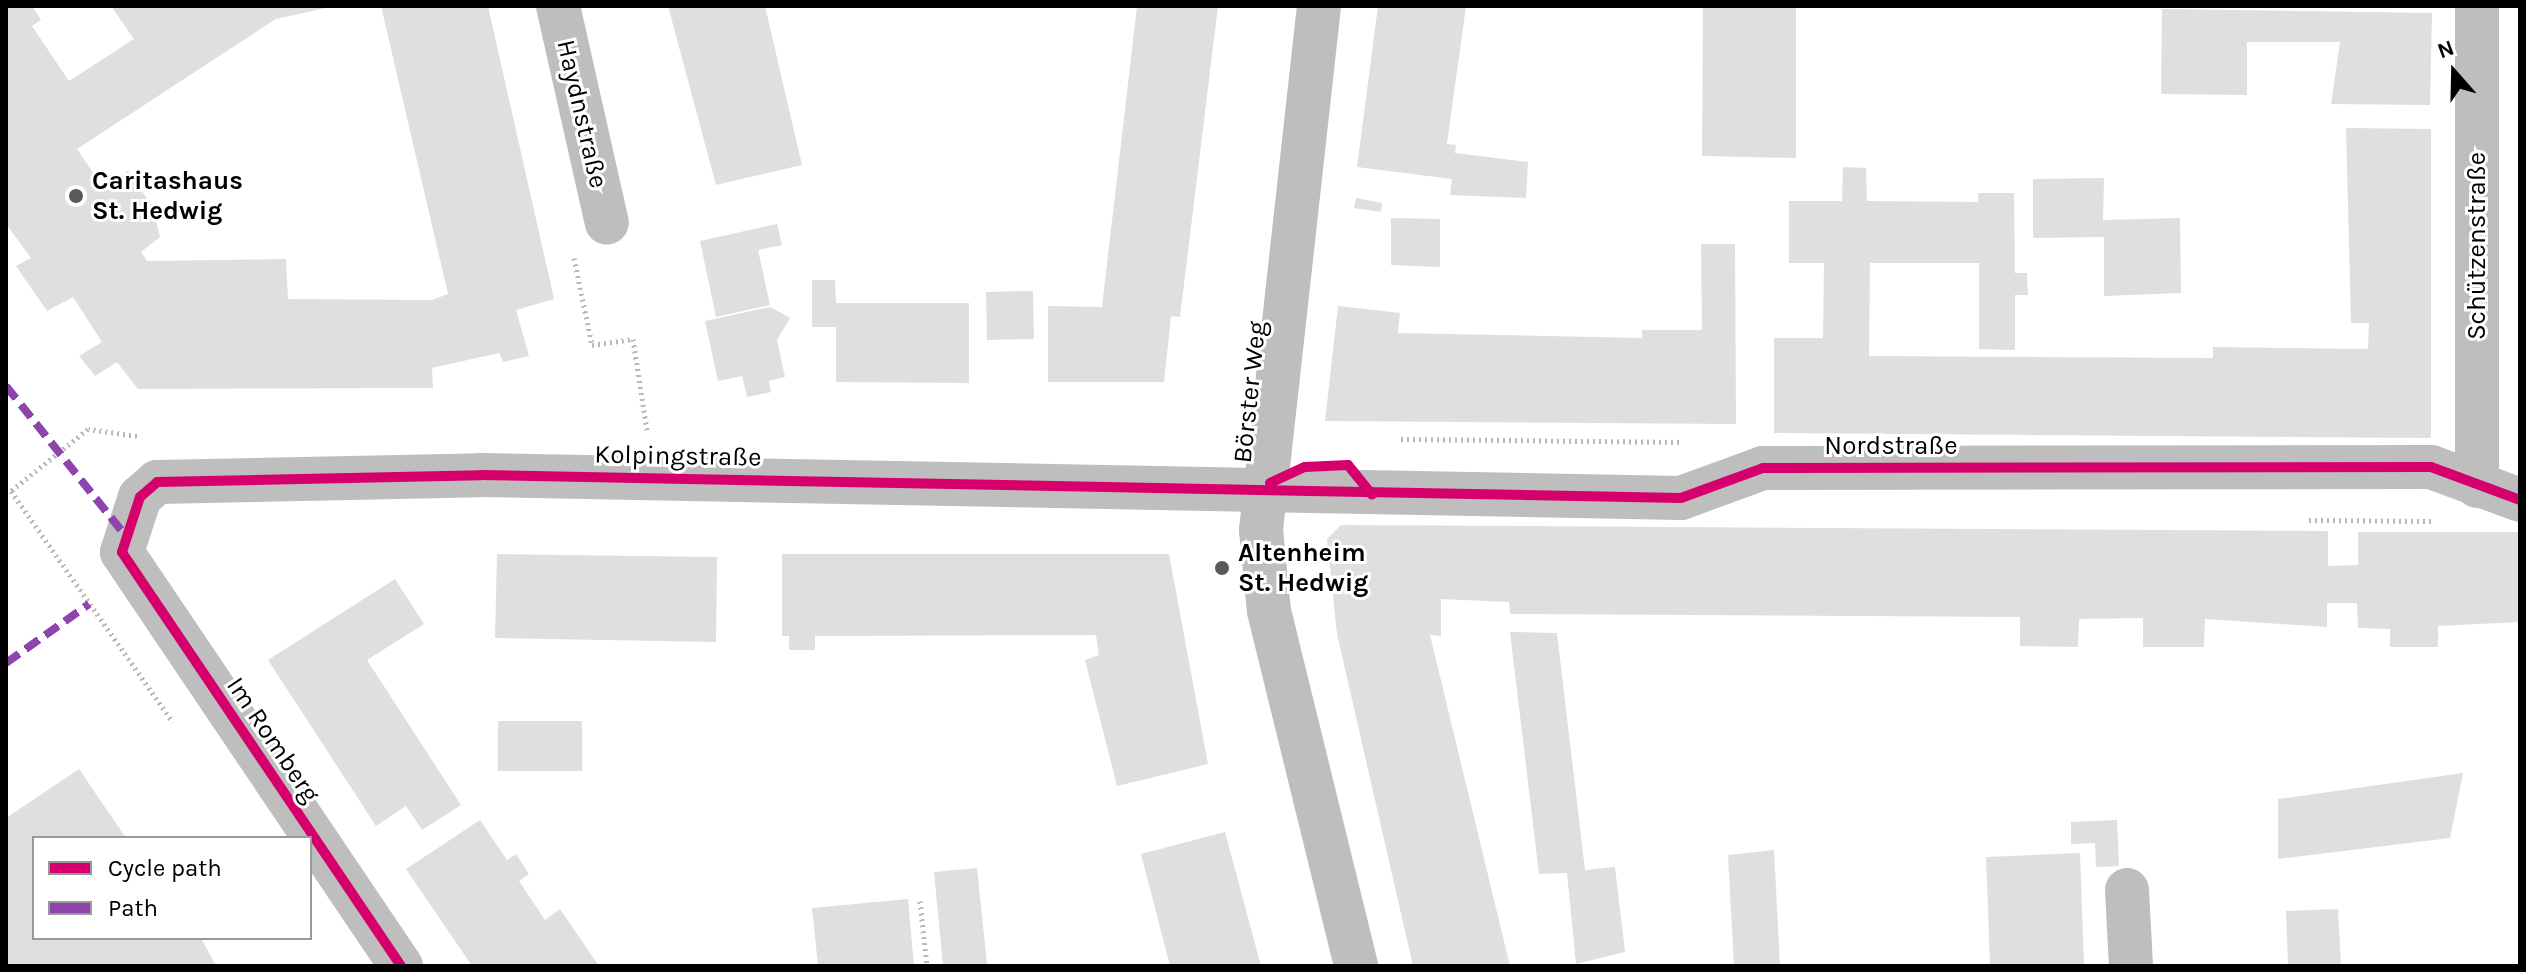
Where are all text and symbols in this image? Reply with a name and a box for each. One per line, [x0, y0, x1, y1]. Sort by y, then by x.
north arrow [2414, 32, 2494, 112]
text: N [2434, 35, 2458, 64]
street label: Haydnstraße [550, 37, 614, 191]
street label: Schützenstraße [2461, 152, 2493, 340]
place label: Caritashaus St. Hedwig [92, 165, 243, 226]
marker: Caritashaus St. Hedwig [67, 187, 85, 205]
street label: Börster Weg [1227, 319, 1273, 465]
street label: Nordstraße [1824, 430, 1958, 462]
street label: Kolpingstraße [594, 439, 762, 473]
place label: Altenheim St. Hedwig [1238, 537, 1368, 598]
marker: Altenheim St. Hedwig [1213, 559, 1231, 577]
street label: Im Romberg [220, 671, 326, 809]
legend [32, 836, 312, 940]
text: Cycle path [108, 854, 222, 882]
text: Path [108, 894, 158, 922]

